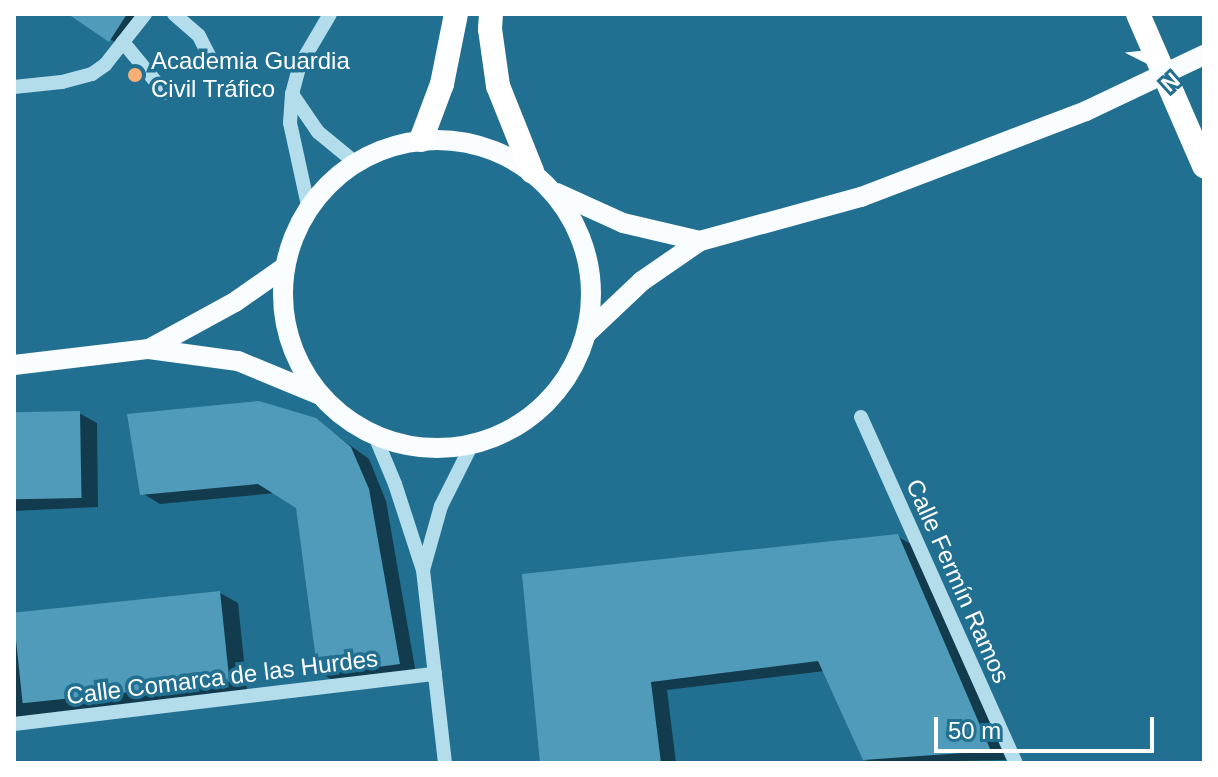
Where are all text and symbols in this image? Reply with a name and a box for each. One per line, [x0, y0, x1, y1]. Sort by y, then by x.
north arrow [1114, 24, 1194, 104]
place label: Academia Guardia Civil Tráfico [151, 47, 350, 103]
marker: Academia Guardia Civil Tráfico [126, 66, 144, 84]
text: N [1156, 68, 1185, 97]
street label: Calle Fermín Ramos [900, 475, 1016, 687]
street label: Calle Comarca de las Hurdes [65, 644, 379, 710]
scale bar [938, 701, 1158, 751]
text: 50 m [948, 717, 1001, 744]

